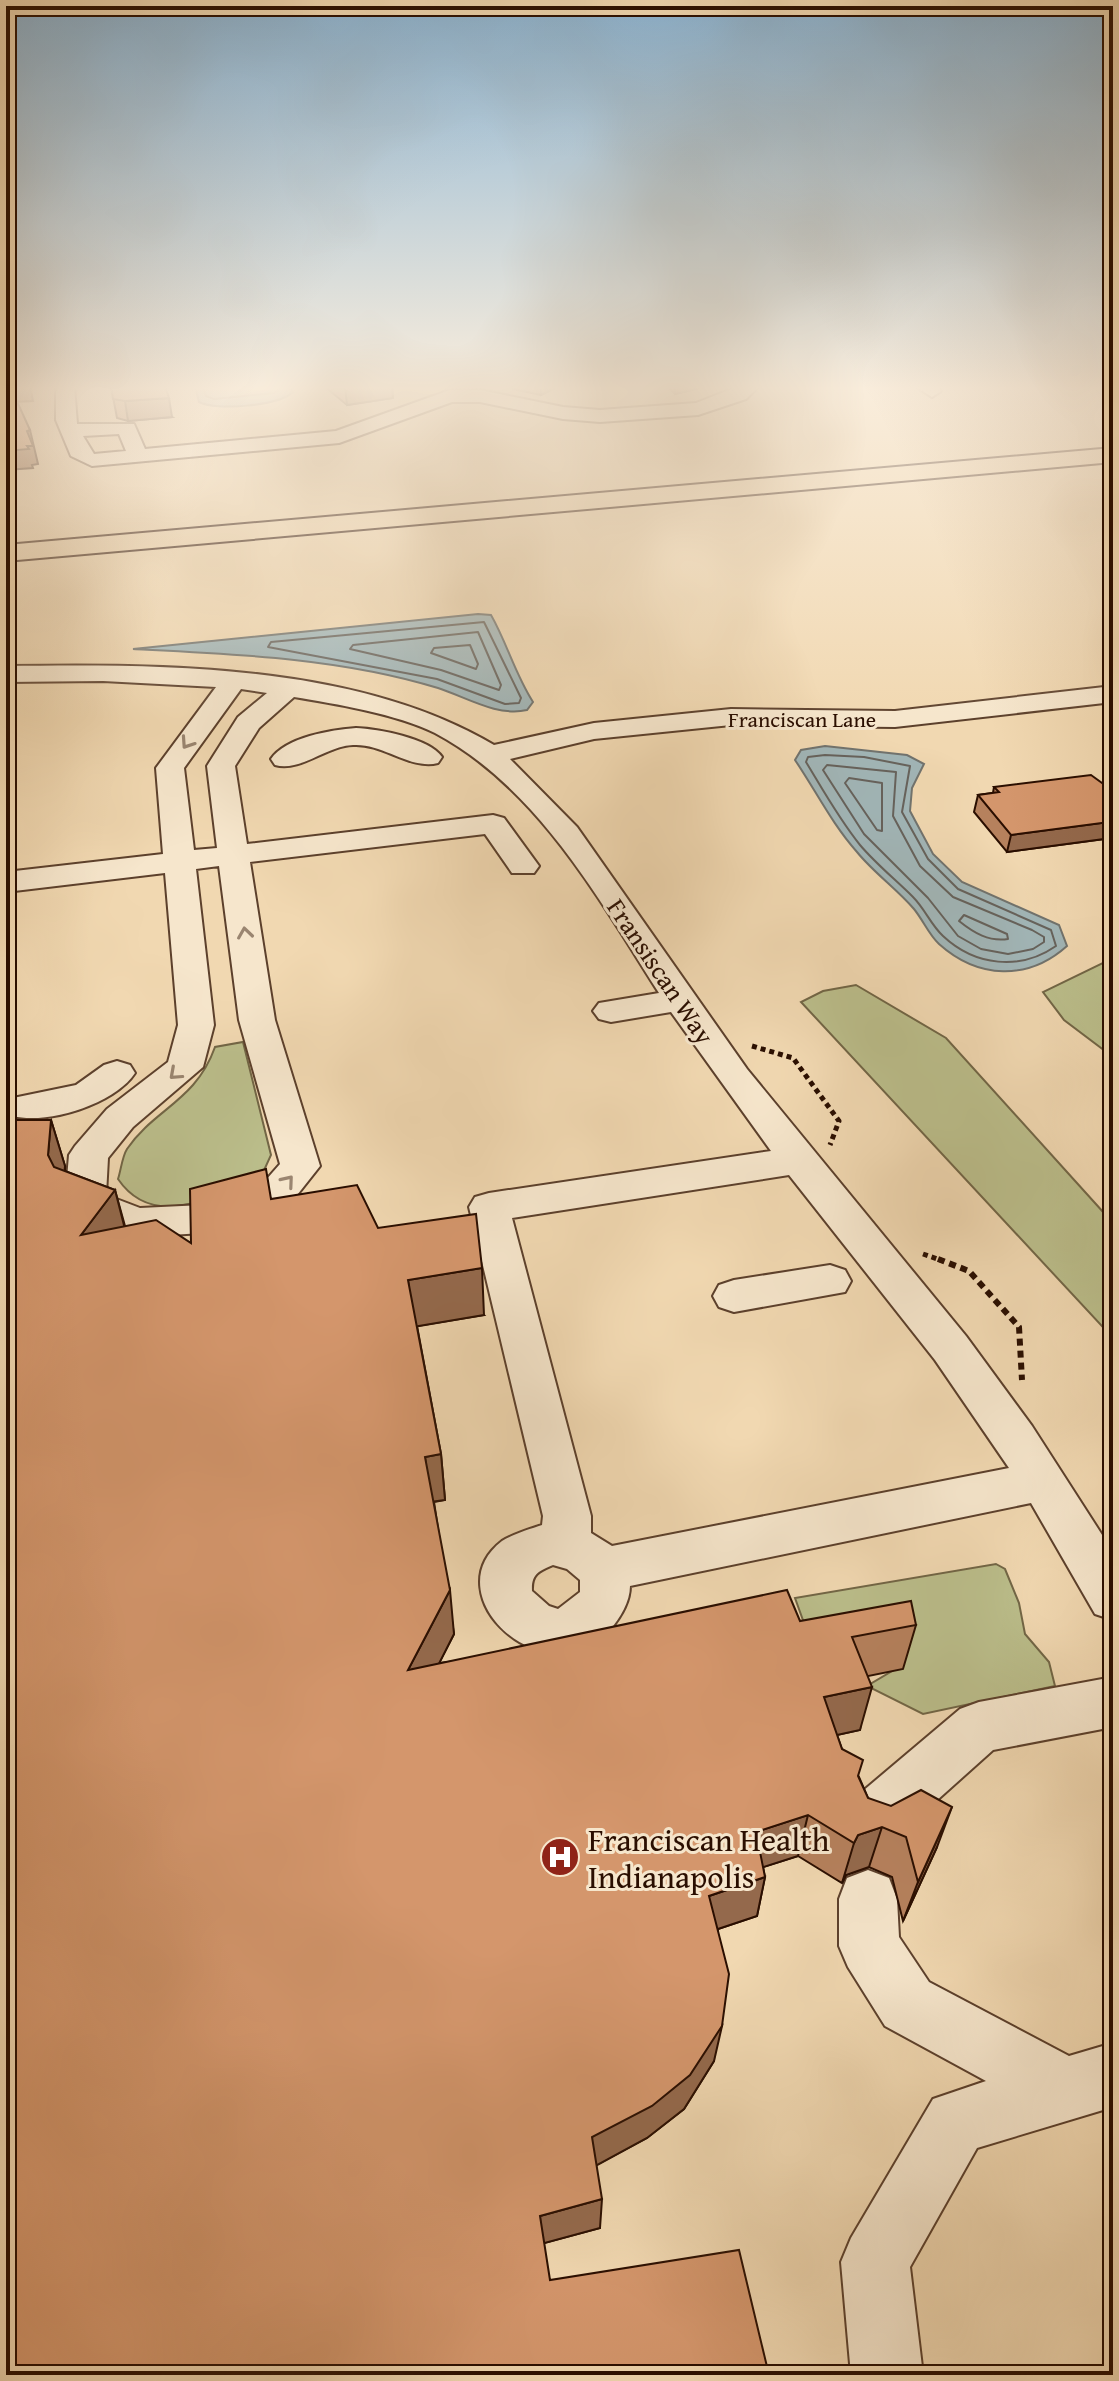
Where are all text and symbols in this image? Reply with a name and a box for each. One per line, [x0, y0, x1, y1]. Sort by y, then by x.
street label: Franciscan Lane [728, 703, 876, 735]
one-way arrow [182, 734, 197, 748]
street label: Fransiscan Way [598, 890, 724, 1052]
one-way arrow [237, 926, 254, 940]
one-way arrow [170, 1065, 184, 1079]
one-way arrow [278, 1176, 293, 1190]
place label: Franciscan Health Indianapolis [588, 1816, 829, 1900]
hospital icon: Franciscan Health Indianapolis [539, 1836, 581, 1878]

